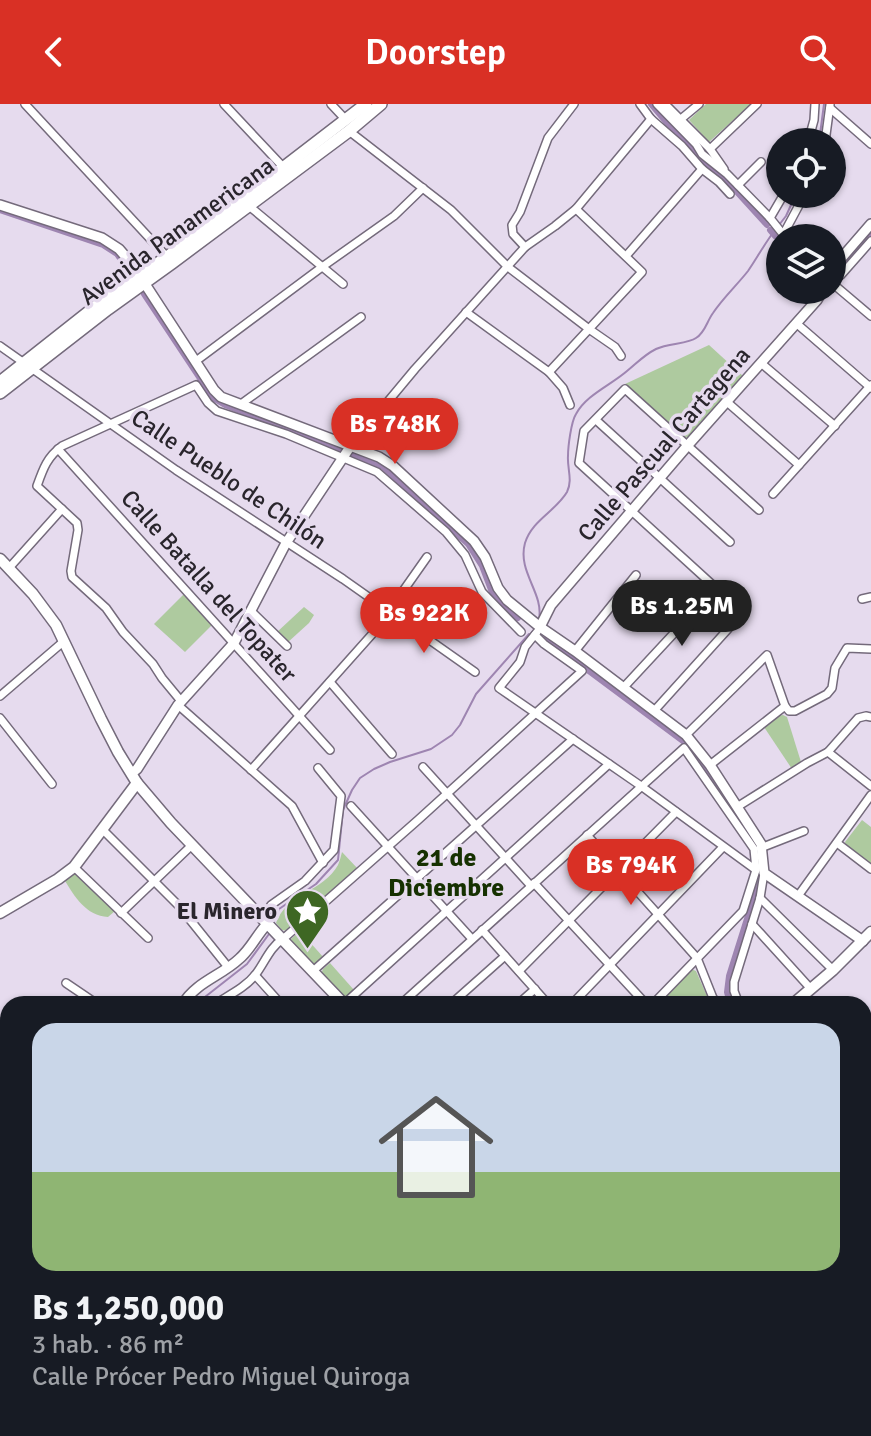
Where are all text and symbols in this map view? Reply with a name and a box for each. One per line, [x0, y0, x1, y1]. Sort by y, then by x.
icon: back [32, 30, 76, 74]
text: Doorstep [365, 30, 506, 75]
icon: search [795, 30, 839, 74]
map controls [766, 128, 846, 304]
button: locate [766, 128, 846, 208]
street label: Avenida Panamericana [74, 150, 280, 312]
button: layers [766, 224, 846, 304]
street label: Calle Pascual Cartagena [571, 340, 757, 548]
pin: Bs 748K [321, 398, 469, 466]
street label: Calle Pueblo de Chilón [126, 402, 332, 556]
text: Bs 748K [349, 408, 441, 440]
street label: Calle Batalla del Topater [115, 484, 303, 689]
pin: Bs 1.25M [599, 580, 765, 648]
pin: Bs 922K [350, 587, 498, 655]
text: Bs 1.25M [630, 590, 734, 622]
text: Bs 922K [378, 597, 470, 629]
pin: Bs 794K [557, 839, 705, 907]
district label: 21 de Diciembre [388, 842, 504, 904]
text: Bs 794K [585, 849, 677, 881]
place icon: El Minero [284, 887, 332, 950]
place label: El Minero [177, 896, 277, 926]
icon: home [364, 1075, 508, 1219]
text: Bs 1,250,000 [32, 1287, 224, 1329]
text: 3 hab. · 86 m² [32, 1329, 184, 1361]
text: Calle Prócer Pedro Miguel Quiroga [32, 1361, 411, 1393]

